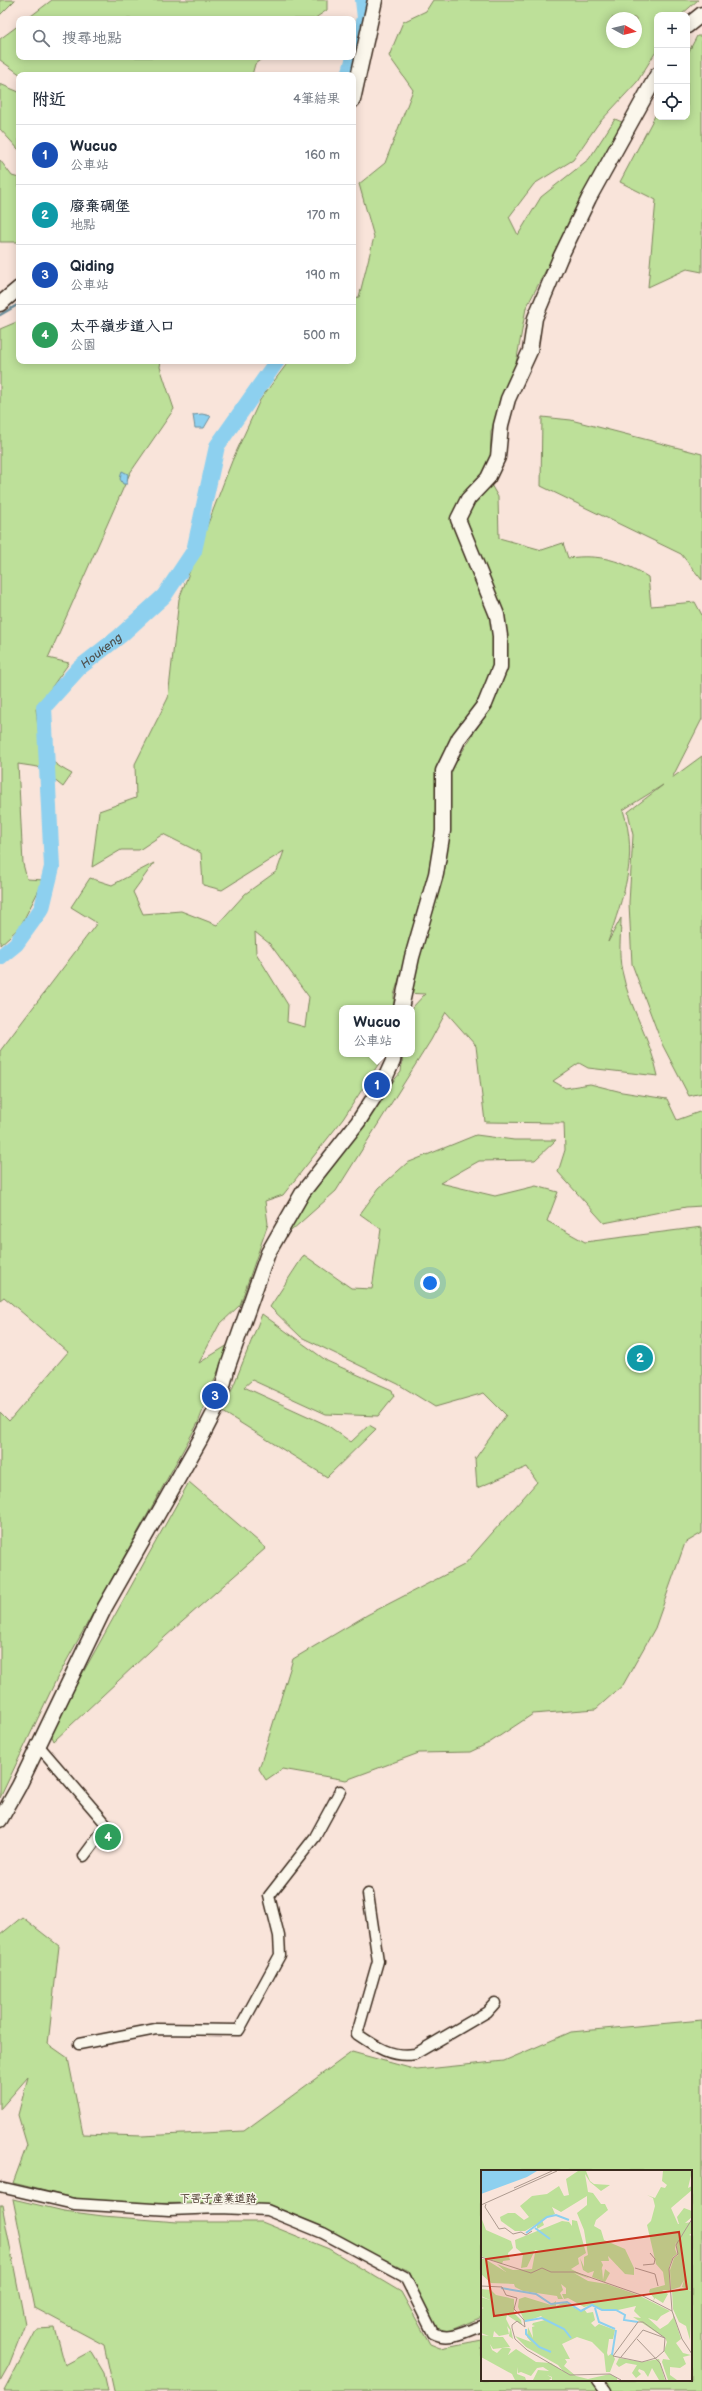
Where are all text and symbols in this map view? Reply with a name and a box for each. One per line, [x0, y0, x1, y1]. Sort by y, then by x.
north arrow [606, 12, 642, 48]
map controls [654, 12, 690, 120]
button: + [654, 12, 690, 48]
search box [16, 16, 356, 60]
icon: search [30, 27, 52, 49]
text: 搜尋地點 [62, 29, 122, 48]
button: − [654, 48, 690, 84]
button: locate [654, 84, 690, 120]
text: 附近 [32, 90, 66, 110]
text: 4筆結果 [293, 91, 340, 107]
text: Wucuo [70, 137, 117, 156]
text: 1 [42, 147, 48, 163]
text: 160 m [305, 147, 340, 163]
text: 公車站 [70, 157, 109, 173]
text: 廢棄碉堡 [70, 197, 130, 216]
text: 2 [41, 207, 49, 223]
text: 170 m [307, 207, 340, 223]
text: 地點 [70, 217, 96, 233]
text: Qiding [70, 257, 114, 276]
text: 3 [41, 267, 49, 283]
text: 190 m [306, 267, 340, 283]
text: 公車站 [70, 277, 109, 293]
text: 太平嶺步道入口 [70, 317, 175, 336]
text: 4 [41, 327, 49, 343]
text: 500 m [303, 327, 340, 343]
text: 公園 [70, 337, 96, 353]
water label: Houkeng [78, 630, 125, 672]
popup [339, 1005, 415, 1057]
text: Wucuo [353, 1013, 401, 1032]
text: 公車站 [353, 1033, 392, 1049]
pin: 1 [364, 1070, 390, 1100]
your location [420, 1273, 440, 1293]
pin: 2 [627, 1343, 653, 1373]
pin: 3 [202, 1381, 228, 1411]
pin: 4 [95, 1822, 121, 1852]
inset map [481, 2170, 692, 2381]
street label: 下罟子產業道路 [180, 2192, 257, 2205]

